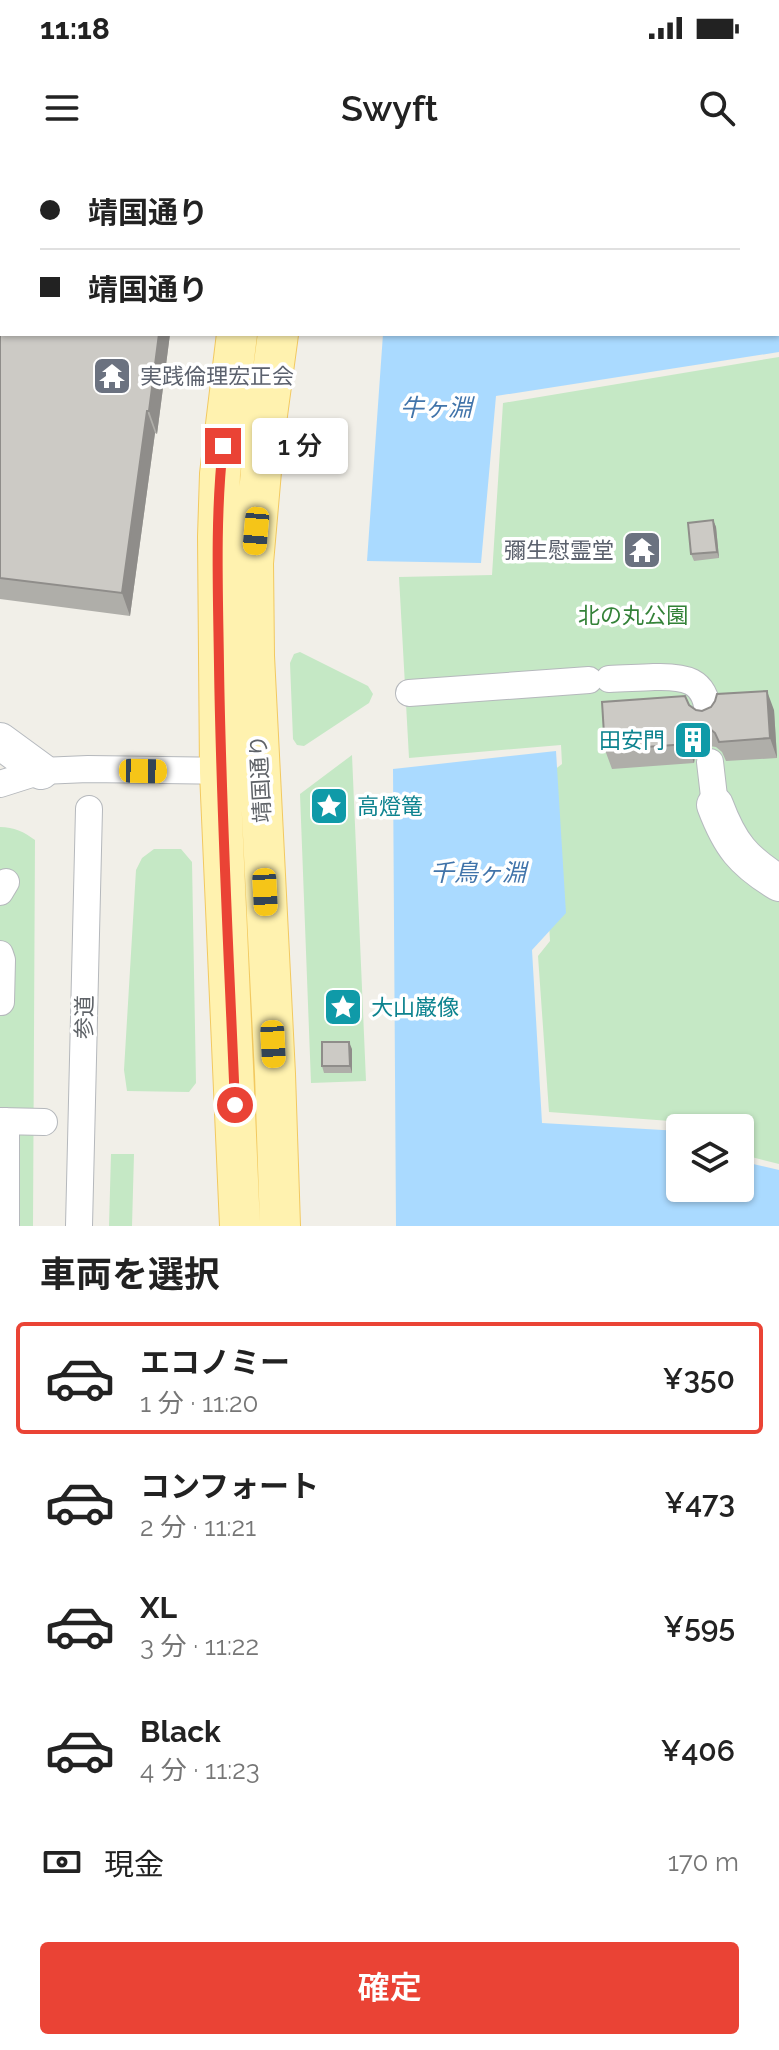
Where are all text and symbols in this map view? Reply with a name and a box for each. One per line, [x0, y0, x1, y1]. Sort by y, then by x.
text: 11:18 [40, 11, 110, 46]
icon: menu [40, 86, 84, 130]
icon: search [695, 86, 739, 130]
text: Swyft [341, 87, 438, 129]
text: 靖国通り [88, 195, 208, 230]
text: 靖国通り [88, 272, 208, 307]
temple icon: 実践倫理宏正会 [91, 355, 133, 397]
place label: 実践倫理宏正会 [140, 363, 294, 389]
water label: 牛ヶ淵 [400, 393, 475, 422]
callout: 1 分 [251, 418, 347, 474]
route end [205, 428, 241, 464]
text: 1 分 [278, 431, 322, 461]
car [242, 506, 270, 556]
temple icon: 彌生慰霊堂 [621, 529, 663, 571]
place label: 彌生慰霊堂 [504, 537, 614, 563]
park label: 北の丸公園 [578, 602, 688, 628]
building icon: 田安門 [672, 719, 714, 761]
place label: 田安門 [599, 727, 665, 753]
street label: 靖国通り [245, 734, 275, 824]
car [119, 759, 167, 783]
place icon: 高燈篭 [308, 785, 350, 827]
place label: 高燈篭 [357, 793, 423, 819]
water label: 千鳥ヶ淵 [430, 858, 529, 887]
car [252, 867, 278, 917]
place icon: 大山巌像 [322, 986, 364, 1028]
place label: 大山巌像 [371, 994, 459, 1020]
street label: 参道 [71, 995, 97, 1039]
car [260, 1019, 286, 1069]
route start [217, 1087, 253, 1123]
map controls [666, 1114, 754, 1202]
button: layers [666, 1114, 754, 1202]
text: 車両を選択 [40, 1253, 220, 1295]
icon: car [44, 1342, 116, 1414]
text: エコノミー [140, 1345, 290, 1380]
text: ¥350 [663, 1361, 735, 1396]
text: 1 分 · 11:20 [140, 1388, 259, 1418]
icon: car [44, 1466, 116, 1538]
text: コンフォート [140, 1469, 319, 1504]
text: ¥473 [664, 1485, 735, 1520]
text: 2 分 · 11:21 [140, 1512, 256, 1542]
icon: car [44, 1590, 116, 1662]
text: XL [140, 1590, 177, 1625]
text: ¥595 [663, 1609, 735, 1644]
text: 3 分 · 11:22 [140, 1631, 259, 1661]
icon: car [44, 1714, 116, 1786]
text: Black [140, 1714, 221, 1749]
text: ¥406 [660, 1733, 735, 1768]
text: 4 分 · 11:23 [140, 1755, 260, 1785]
icon: cash [40, 1840, 84, 1884]
text: 現金 [104, 1847, 164, 1882]
text: 170 m [668, 1847, 739, 1877]
button: 確定 [40, 1942, 739, 2034]

